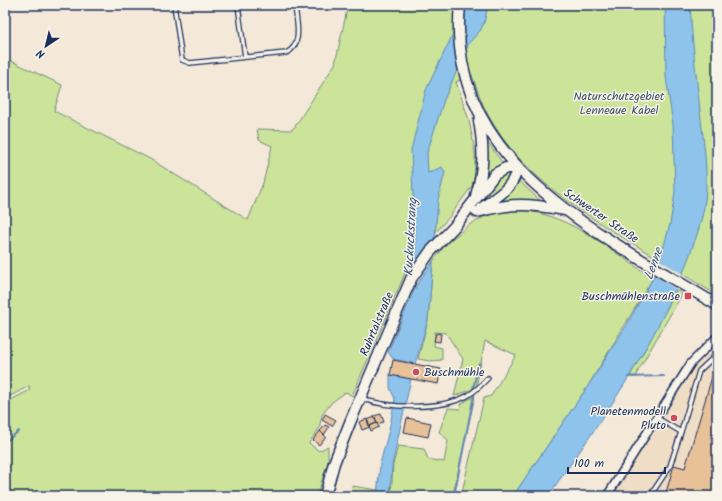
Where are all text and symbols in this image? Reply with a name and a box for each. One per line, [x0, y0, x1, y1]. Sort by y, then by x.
north arrow [26, 26, 66, 66]
text: N [33, 44, 49, 63]
park label: Naturschutzgebiet Lenneaue Kabel [573, 87, 665, 120]
street label: Schwerter Straße [559, 184, 643, 249]
water label: Kuckuckstrang [398, 197, 424, 277]
water label: Lenne [639, 244, 670, 283]
place label: Buschmühlenstraße [581, 287, 681, 306]
street label: Ruhrtalstraße [355, 288, 399, 359]
marker: Buschmühlenstraße [683, 291, 693, 301]
place label: Buschmühle [424, 363, 485, 382]
marker: Buschmühle [411, 367, 421, 377]
place label: Planetenmodell Pluto [590, 402, 666, 435]
marker: Planetenmodell Pluto [669, 413, 679, 423]
scale bar [568, 449, 665, 475]
text: 100 m [574, 454, 605, 473]

